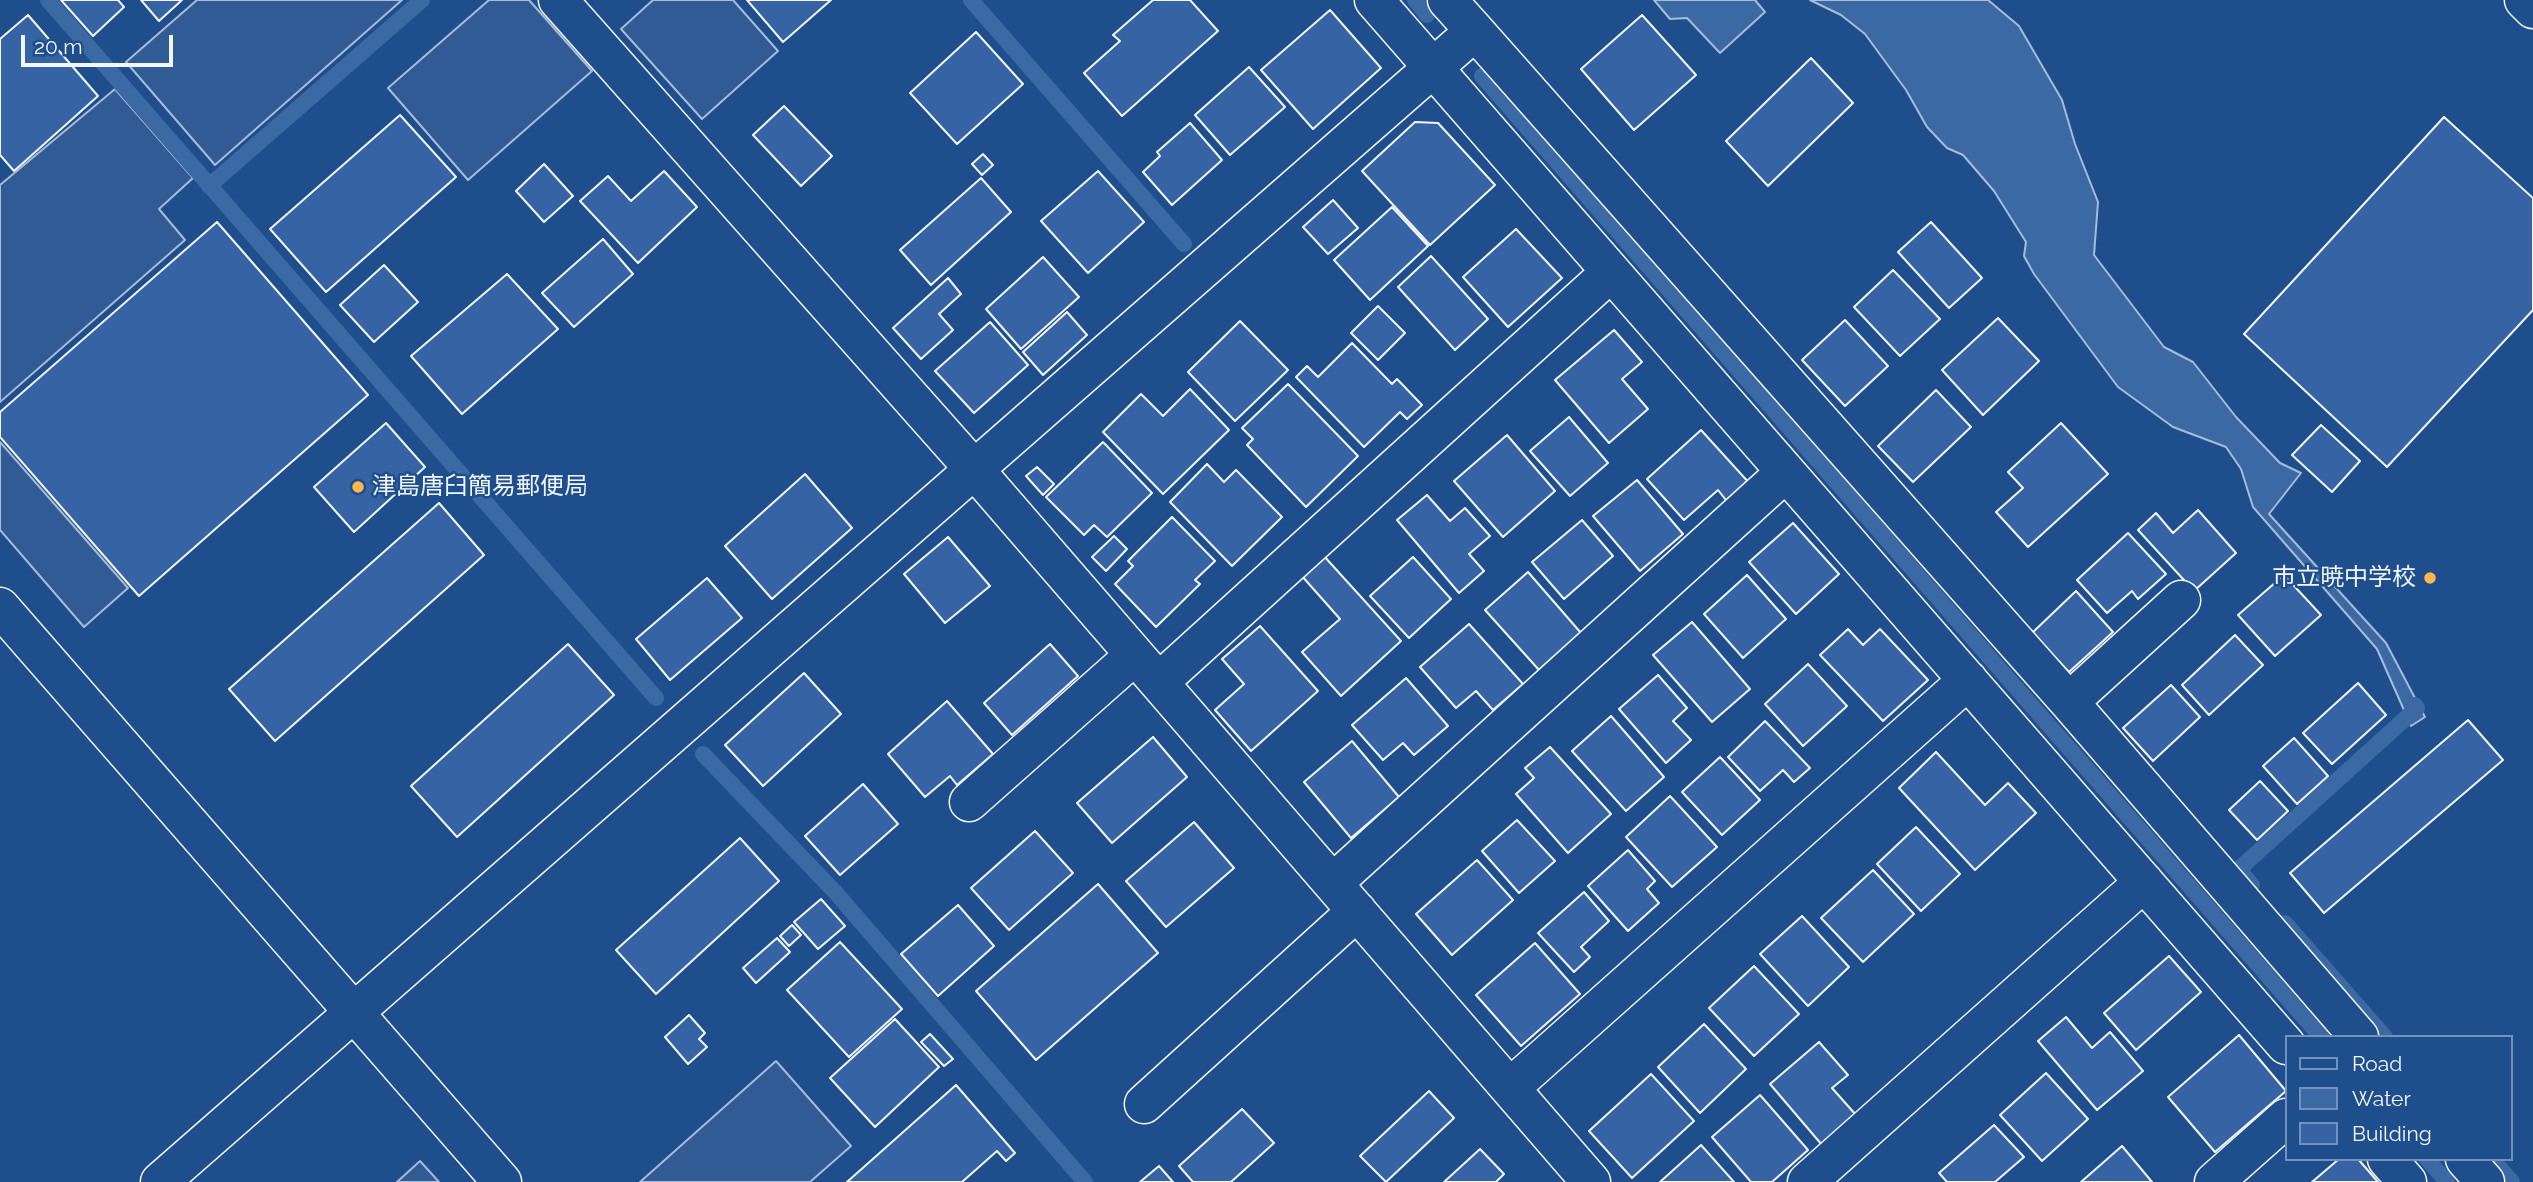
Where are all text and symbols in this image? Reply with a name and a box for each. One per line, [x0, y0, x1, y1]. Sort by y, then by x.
scale bar [24, 21, 177, 65]
text: 20 m [34, 34, 82, 59]
place label: 津島唐臼簡易郵便局 [372, 473, 588, 501]
marker: 津島唐臼簡易郵便局 [350, 479, 366, 495]
place label: 市立暁中学校 [2272, 564, 2416, 592]
marker: 市立暁中学校 [2422, 570, 2438, 586]
legend [2284, 1035, 2512, 1161]
text: Road [2352, 1051, 2402, 1076]
text: Water [2352, 1086, 2411, 1111]
text: Building [2352, 1121, 2432, 1146]

